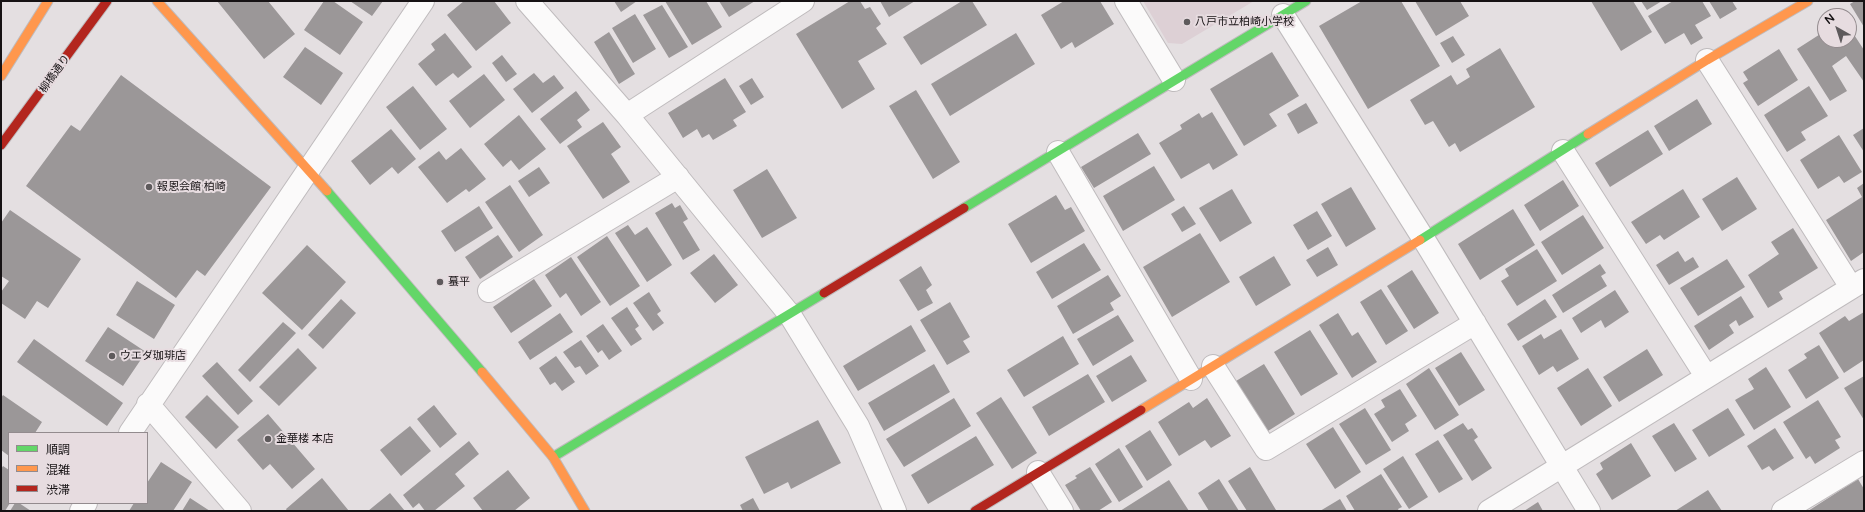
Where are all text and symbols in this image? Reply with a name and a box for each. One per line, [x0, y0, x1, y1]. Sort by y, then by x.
north arrow [1817, 8, 1857, 48]
text: N [1822, 11, 1837, 27]
place label: 八戸市立柏崎小学校 [1195, 15, 1294, 29]
marker: 八戸市立柏崎小学校 [1182, 17, 1192, 27]
street label: 柳橋通り [37, 52, 73, 96]
place label: 報恩会館 柏崎 [157, 180, 226, 194]
marker: 報恩会館 柏崎 [144, 182, 154, 192]
place label: 蟇平 [448, 275, 470, 289]
marker: 蟇平 [435, 277, 445, 287]
place label: ウエダ珈琲店 [120, 349, 186, 363]
marker: ウエダ珈琲店 [107, 351, 117, 361]
legend [8, 432, 148, 504]
place label: 金華楼 本店 [276, 432, 334, 446]
marker: 金華楼 本店 [263, 434, 273, 444]
text: 順調 [46, 443, 70, 457]
text: 混雑 [46, 463, 70, 477]
text: 渋滞 [46, 483, 70, 497]

